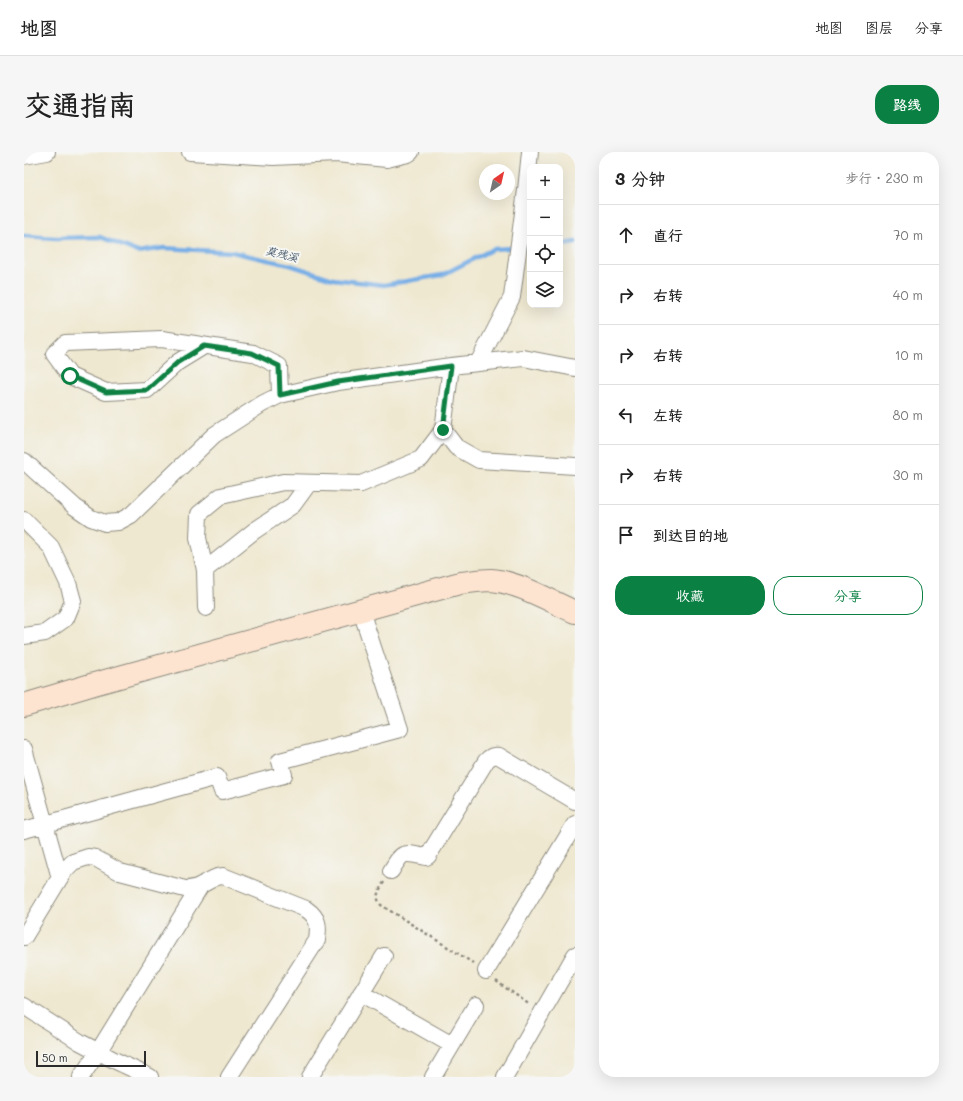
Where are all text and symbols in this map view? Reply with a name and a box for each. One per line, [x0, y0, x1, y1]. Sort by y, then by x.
text: 地图 [20, 15, 58, 40]
text: 地图 [815, 18, 843, 37]
text: 图层 [865, 18, 893, 37]
text: 分享 [915, 18, 943, 37]
button: 路线 [875, 85, 939, 124]
text: 交通指南 [24, 86, 136, 122]
north arrow [479, 164, 515, 200]
map controls [527, 164, 563, 308]
button: + [527, 164, 563, 200]
text: 3 分钟 [615, 167, 665, 189]
text: 步行 · 230 m [846, 169, 923, 186]
button: − [527, 200, 563, 236]
icon: ahead [615, 224, 637, 246]
text: 直行 [653, 225, 683, 245]
text: 70 m [893, 226, 923, 243]
button: locate [527, 236, 563, 272]
water label: 莫残溪 [264, 242, 301, 265]
button: layers [527, 272, 563, 308]
icon: right [615, 284, 637, 306]
text: 右转 [653, 285, 683, 305]
text: 40 m [893, 286, 923, 303]
icon: right [615, 344, 637, 366]
text: 右转 [653, 345, 683, 365]
text: 10 m [895, 346, 923, 363]
route start [61, 367, 79, 385]
icon: left [615, 404, 637, 426]
text: 左转 [653, 405, 683, 425]
text: 80 m [893, 406, 923, 423]
route end [434, 421, 452, 439]
icon: right [615, 464, 637, 486]
text: 右转 [653, 465, 683, 485]
text: 30 m [893, 466, 923, 483]
icon: arrive [615, 524, 637, 546]
text: 到达目的地 [653, 525, 728, 545]
button: 收藏 [615, 576, 765, 615]
button: 分享 [773, 576, 923, 615]
scale bar [36, 1049, 146, 1068]
text: 50 m [42, 1050, 68, 1065]

